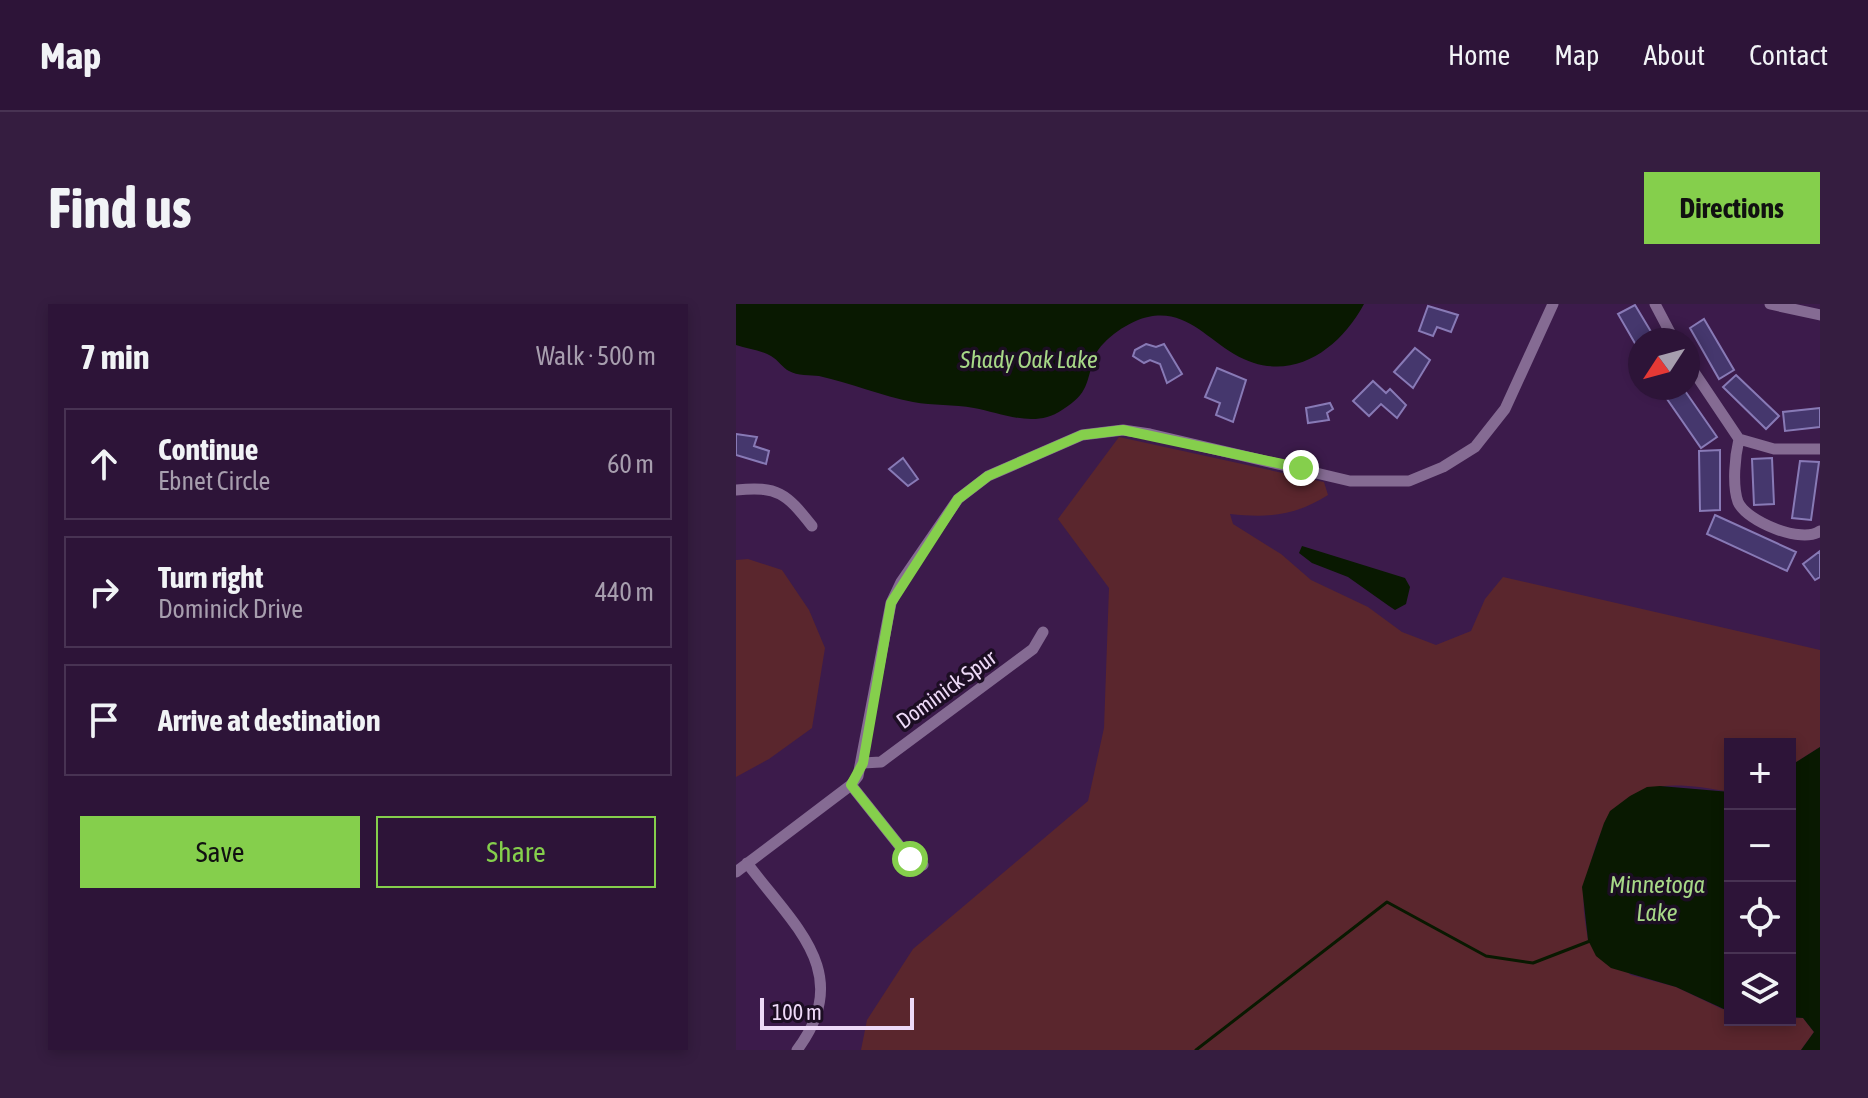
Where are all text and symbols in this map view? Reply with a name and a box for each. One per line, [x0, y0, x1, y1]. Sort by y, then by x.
text: Map [40, 34, 101, 77]
text: Home [1448, 39, 1510, 71]
text: Map [1554, 39, 1599, 71]
text: About [1643, 39, 1705, 71]
text: Contact [1749, 39, 1828, 71]
button: Directions [1644, 172, 1820, 244]
text: Find us [48, 176, 192, 240]
north arrow [1628, 328, 1700, 400]
text: 7 min [80, 337, 149, 376]
text: Walk · 500 m [536, 341, 656, 371]
water label: Shady Oak Lake [959, 346, 1098, 373]
text: Continue [158, 432, 258, 466]
icon: ahead [82, 442, 126, 486]
text: 60 m [607, 449, 654, 479]
route end [1283, 450, 1319, 486]
text: Ebnet Circle [158, 466, 270, 496]
text: Turn right [158, 560, 264, 594]
icon: right [82, 570, 126, 614]
text: 440 m [595, 577, 654, 607]
text: Dominick Drive [158, 594, 303, 624]
street label: Dominick Spur [891, 644, 1001, 734]
icon: arrive [82, 698, 126, 742]
text: Arrive at destination [158, 703, 380, 737]
map controls [1724, 738, 1796, 1026]
button: + [1724, 738, 1796, 810]
button: − [1724, 810, 1796, 882]
button: Save [80, 816, 360, 888]
button: Share [376, 816, 656, 888]
route start [892, 841, 928, 877]
water label: Minnetoga Lake [1609, 871, 1705, 926]
button: locate [1724, 882, 1796, 954]
button: layers [1724, 954, 1796, 1026]
scale bar [760, 994, 914, 1030]
text: 100 m [772, 999, 822, 1025]

